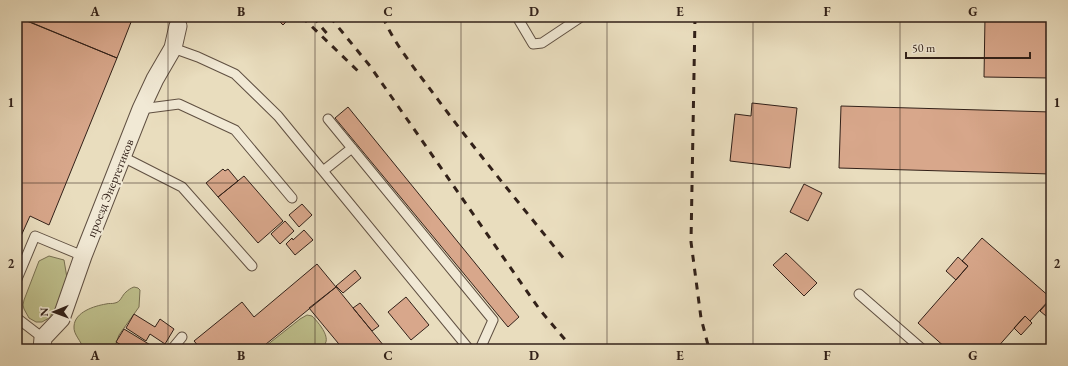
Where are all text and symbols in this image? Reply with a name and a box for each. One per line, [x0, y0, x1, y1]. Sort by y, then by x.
text: A [89, 3, 100, 20]
text: B [237, 3, 245, 20]
text: C [383, 3, 393, 20]
text: D [529, 3, 539, 20]
text: E [676, 3, 684, 20]
text: F [823, 3, 831, 20]
text: G [968, 3, 978, 20]
scale bar [906, 34, 1030, 60]
text: 50 m [912, 40, 936, 56]
text: 1 [8, 94, 15, 111]
text: 1 [1054, 94, 1061, 111]
street label: проезд Энергетиков [82, 136, 138, 240]
text: 2 [8, 255, 15, 272]
text: 2 [1054, 255, 1061, 272]
north arrow [34, 292, 74, 332]
text: N [37, 308, 51, 317]
text: A [89, 347, 100, 364]
text: B [237, 347, 245, 364]
text: C [383, 347, 393, 364]
text: D [529, 347, 539, 364]
text: E [676, 347, 684, 364]
text: F [823, 347, 831, 364]
text: G [968, 347, 978, 364]

